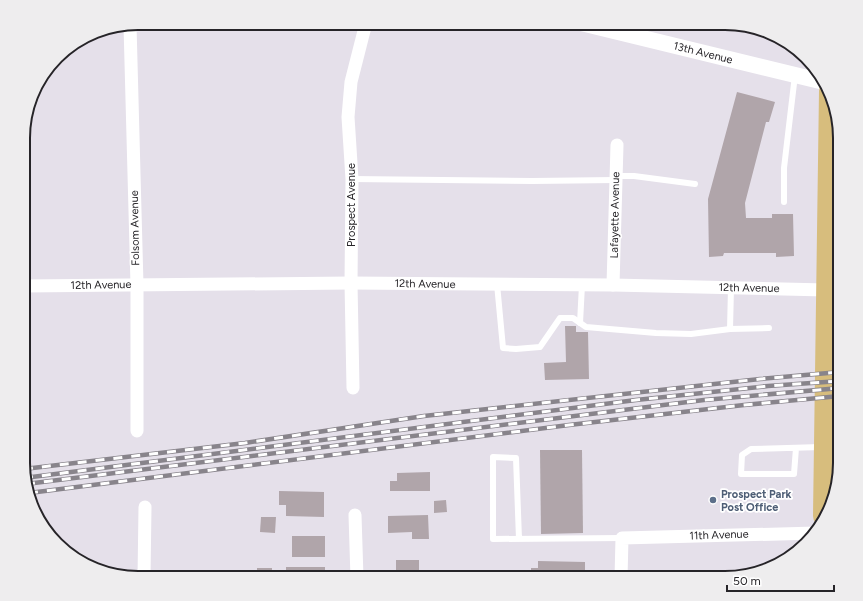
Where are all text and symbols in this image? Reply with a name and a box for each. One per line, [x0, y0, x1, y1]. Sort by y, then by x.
street label: 13th Avenue [672, 39, 734, 67]
street label: Prospect Avenue [345, 163, 358, 247]
street label: Lafayette Avenue [608, 172, 622, 258]
street label: Folsom Avenue [128, 190, 142, 266]
street label: 12th Avenue [394, 277, 456, 291]
street label: 12th Avenue [70, 278, 132, 292]
street label: 12th Avenue [718, 281, 780, 295]
place label: Prospect Park Post Office [721, 488, 792, 514]
marker: Prospect Park Post Office [708, 495, 718, 505]
street label: 11th Avenue [689, 527, 749, 543]
scale bar [727, 567, 834, 593]
text: 50 m [733, 574, 761, 588]

